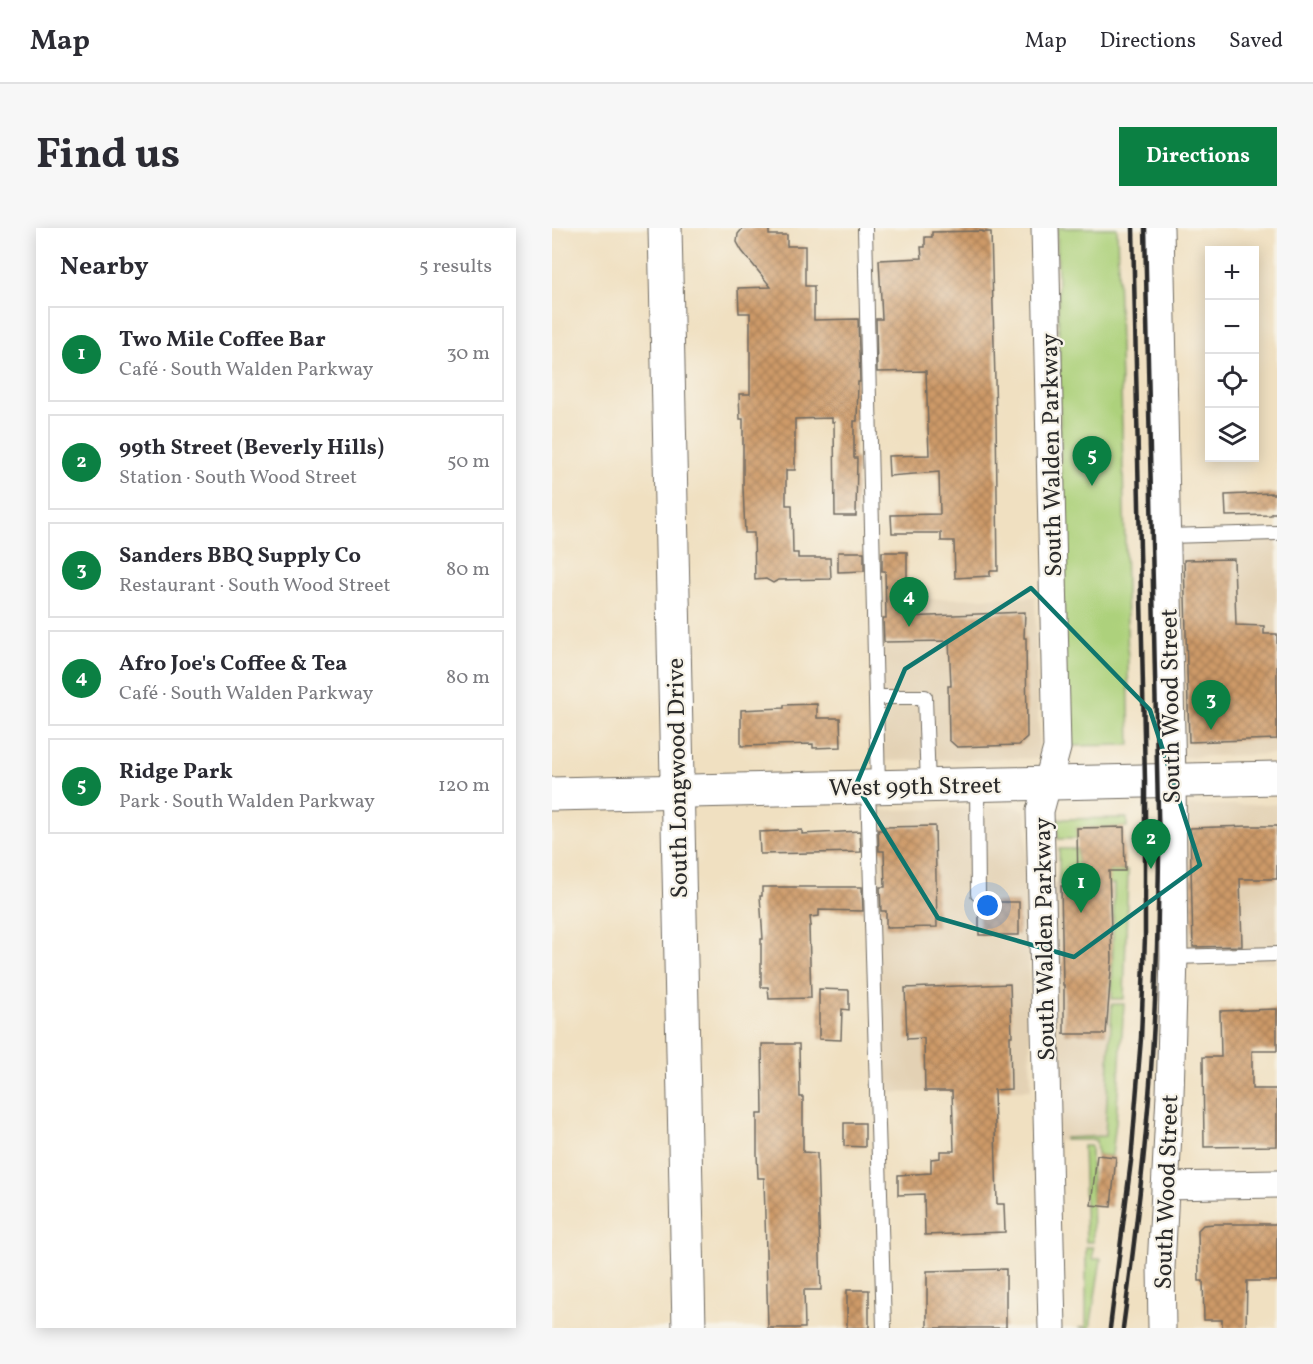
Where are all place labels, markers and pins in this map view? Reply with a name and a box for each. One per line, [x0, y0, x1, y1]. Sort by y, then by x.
pin: 5 [1072, 436, 1112, 486]
pin: 4 [890, 578, 928, 627]
pin: 3 [1192, 680, 1230, 730]
pin: 2 [1132, 820, 1170, 869]
pin: 1 [1062, 864, 1100, 913]

